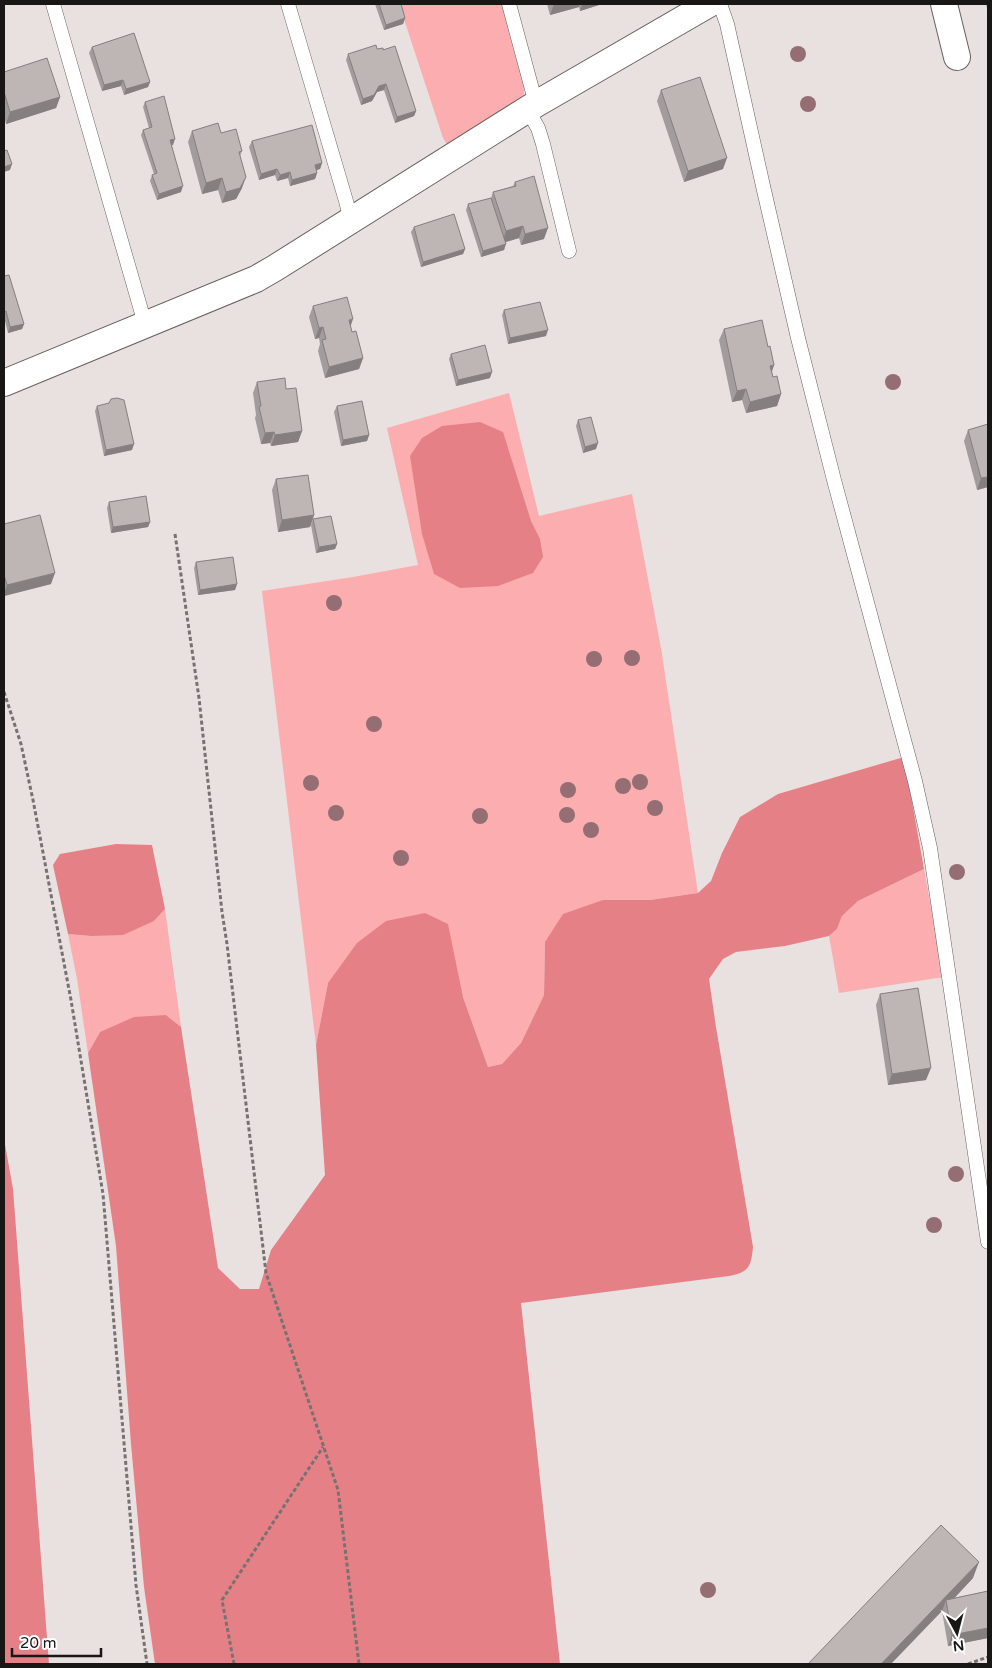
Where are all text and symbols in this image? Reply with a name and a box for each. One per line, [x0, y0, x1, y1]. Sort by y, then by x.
north arrow [932, 1608, 982, 1658]
scale bar [12, 1626, 101, 1658]
text: 20 m [20, 1634, 57, 1652]
text: N [952, 1636, 965, 1655]

